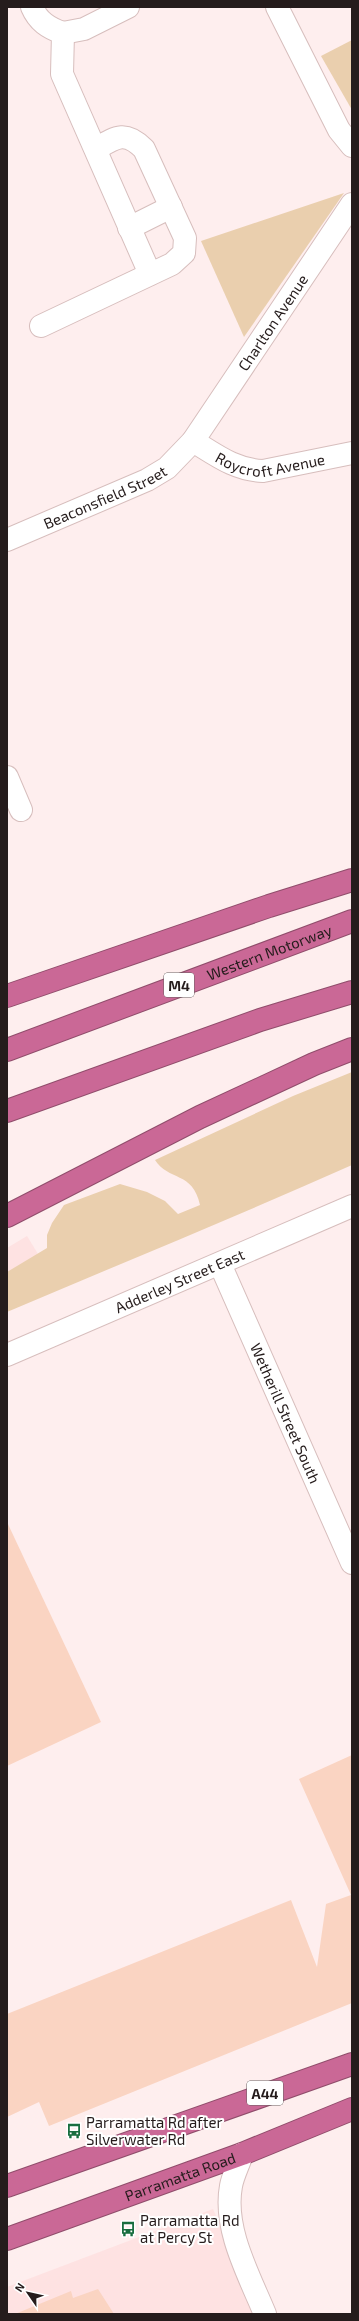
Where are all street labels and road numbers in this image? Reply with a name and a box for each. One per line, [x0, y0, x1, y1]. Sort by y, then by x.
street label: Charlton Avenue [234, 271, 311, 374]
street label: Roycroft Avenue [212, 448, 326, 480]
street label: Beaconsfield Street [41, 461, 170, 532]
street label: Western Motorway [204, 920, 334, 983]
road number: M4 [164, 973, 194, 997]
street label: Adderley Street East [112, 1244, 247, 1316]
street label: Wetherill Street South [247, 1340, 325, 1486]
road number: A44 [247, 2081, 283, 2105]
street label: Parramatta Road [122, 2148, 238, 2205]

